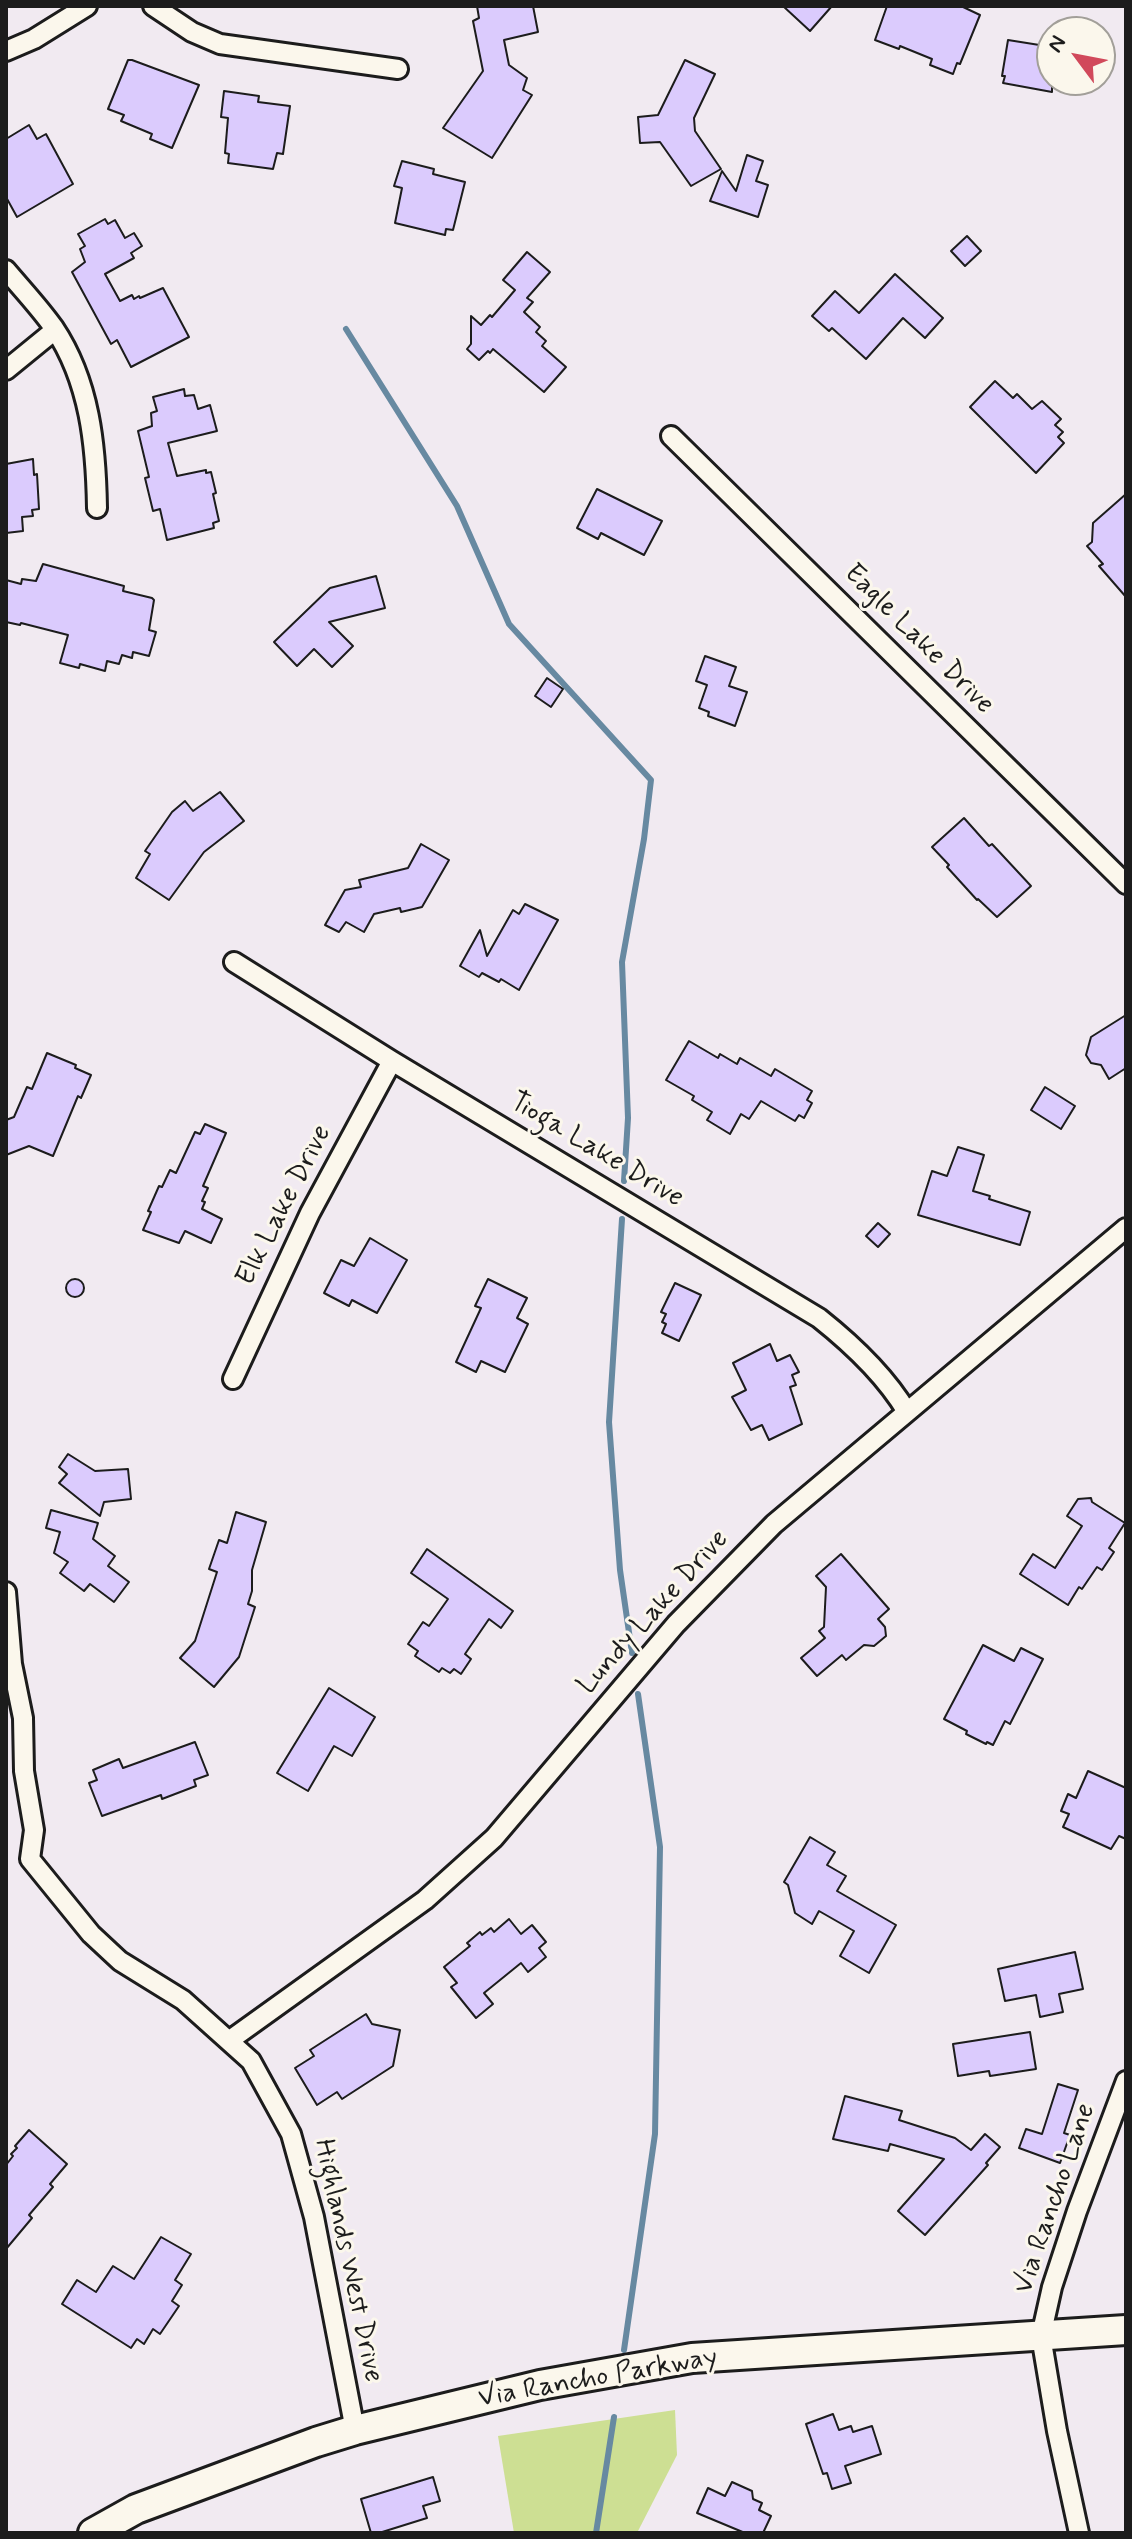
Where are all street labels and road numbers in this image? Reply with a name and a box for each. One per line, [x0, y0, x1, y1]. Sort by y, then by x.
street label: Eagle Lake Drive [836, 558, 1000, 722]
street label: Tioga Lake Drive [503, 1086, 689, 1216]
street label: Elk Lake Drive [230, 1120, 340, 1292]
street label: Lundy Lake Drive [571, 1524, 737, 1702]
street label: Via Rancho Lane [1008, 2099, 1104, 2299]
street label: Highlands West Drive [305, 2136, 389, 2386]
street label: Via Rancho Parkway [476, 2341, 720, 2417]

